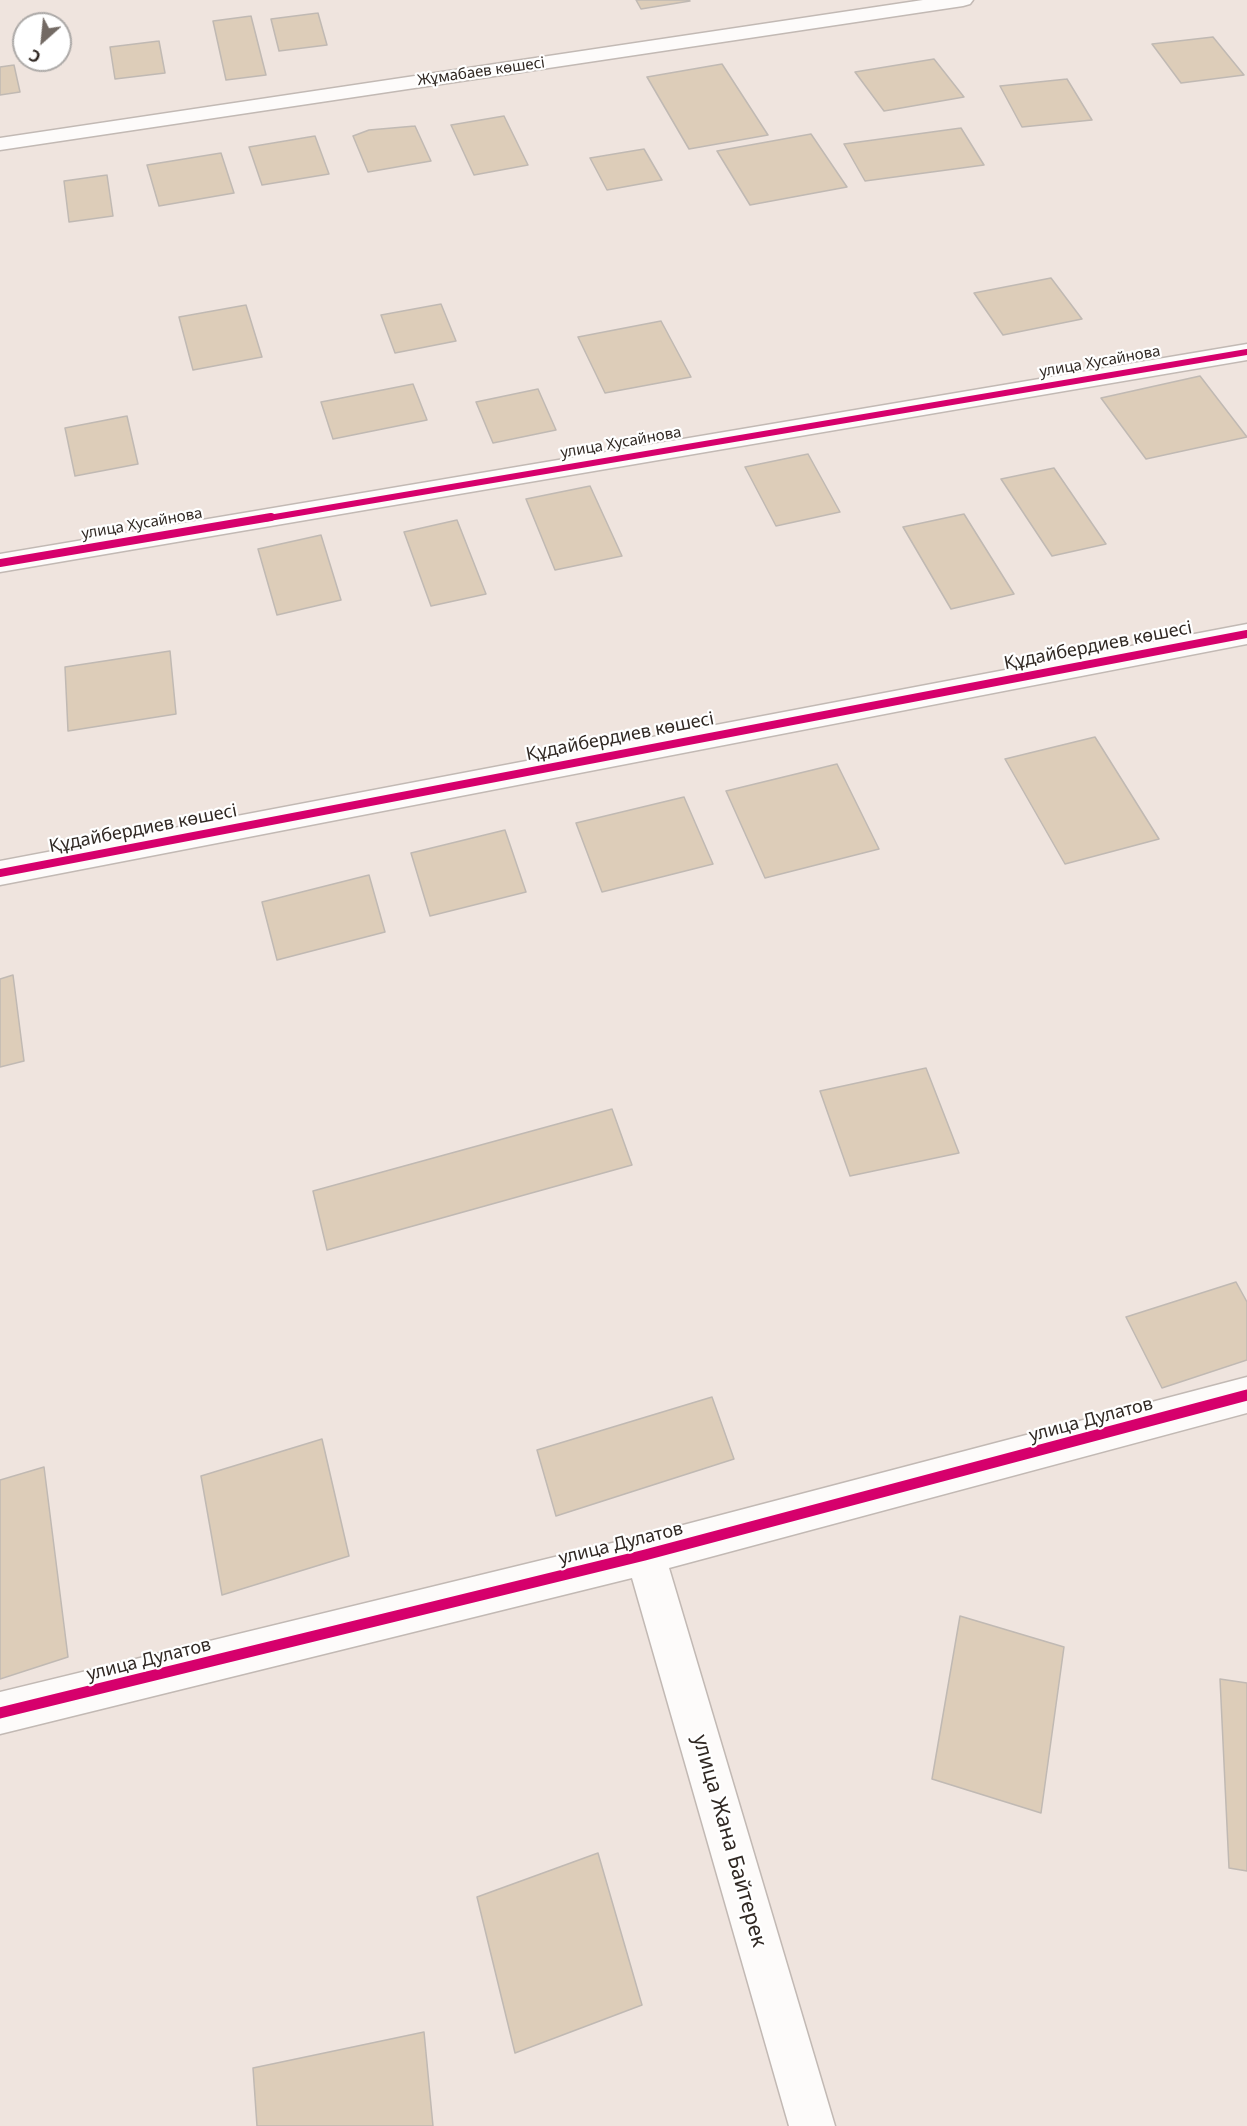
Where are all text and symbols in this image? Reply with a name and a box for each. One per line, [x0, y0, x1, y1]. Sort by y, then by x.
north arrow [12, 12, 72, 72]
text: С [25, 44, 44, 68]
street label: Жұмабаев көшесі [416, 54, 546, 90]
street label: улица Хусайнова [1038, 343, 1162, 381]
street label: улица Хусайнова [559, 424, 683, 462]
street label: улица Хусайнова [80, 505, 204, 543]
street label: Құдайбердиев көшесі [1002, 617, 1194, 675]
street label: Құдайбердиев көшесі [524, 708, 716, 766]
street label: Құдайбердиев көшесі [47, 800, 239, 858]
street label: улица Дулатов [1027, 1393, 1155, 1447]
street label: улица Дулатов [557, 1518, 685, 1570]
street label: улица Дулатов [85, 1634, 213, 1686]
street label: улица Жана Байтерек [687, 1732, 771, 1950]

